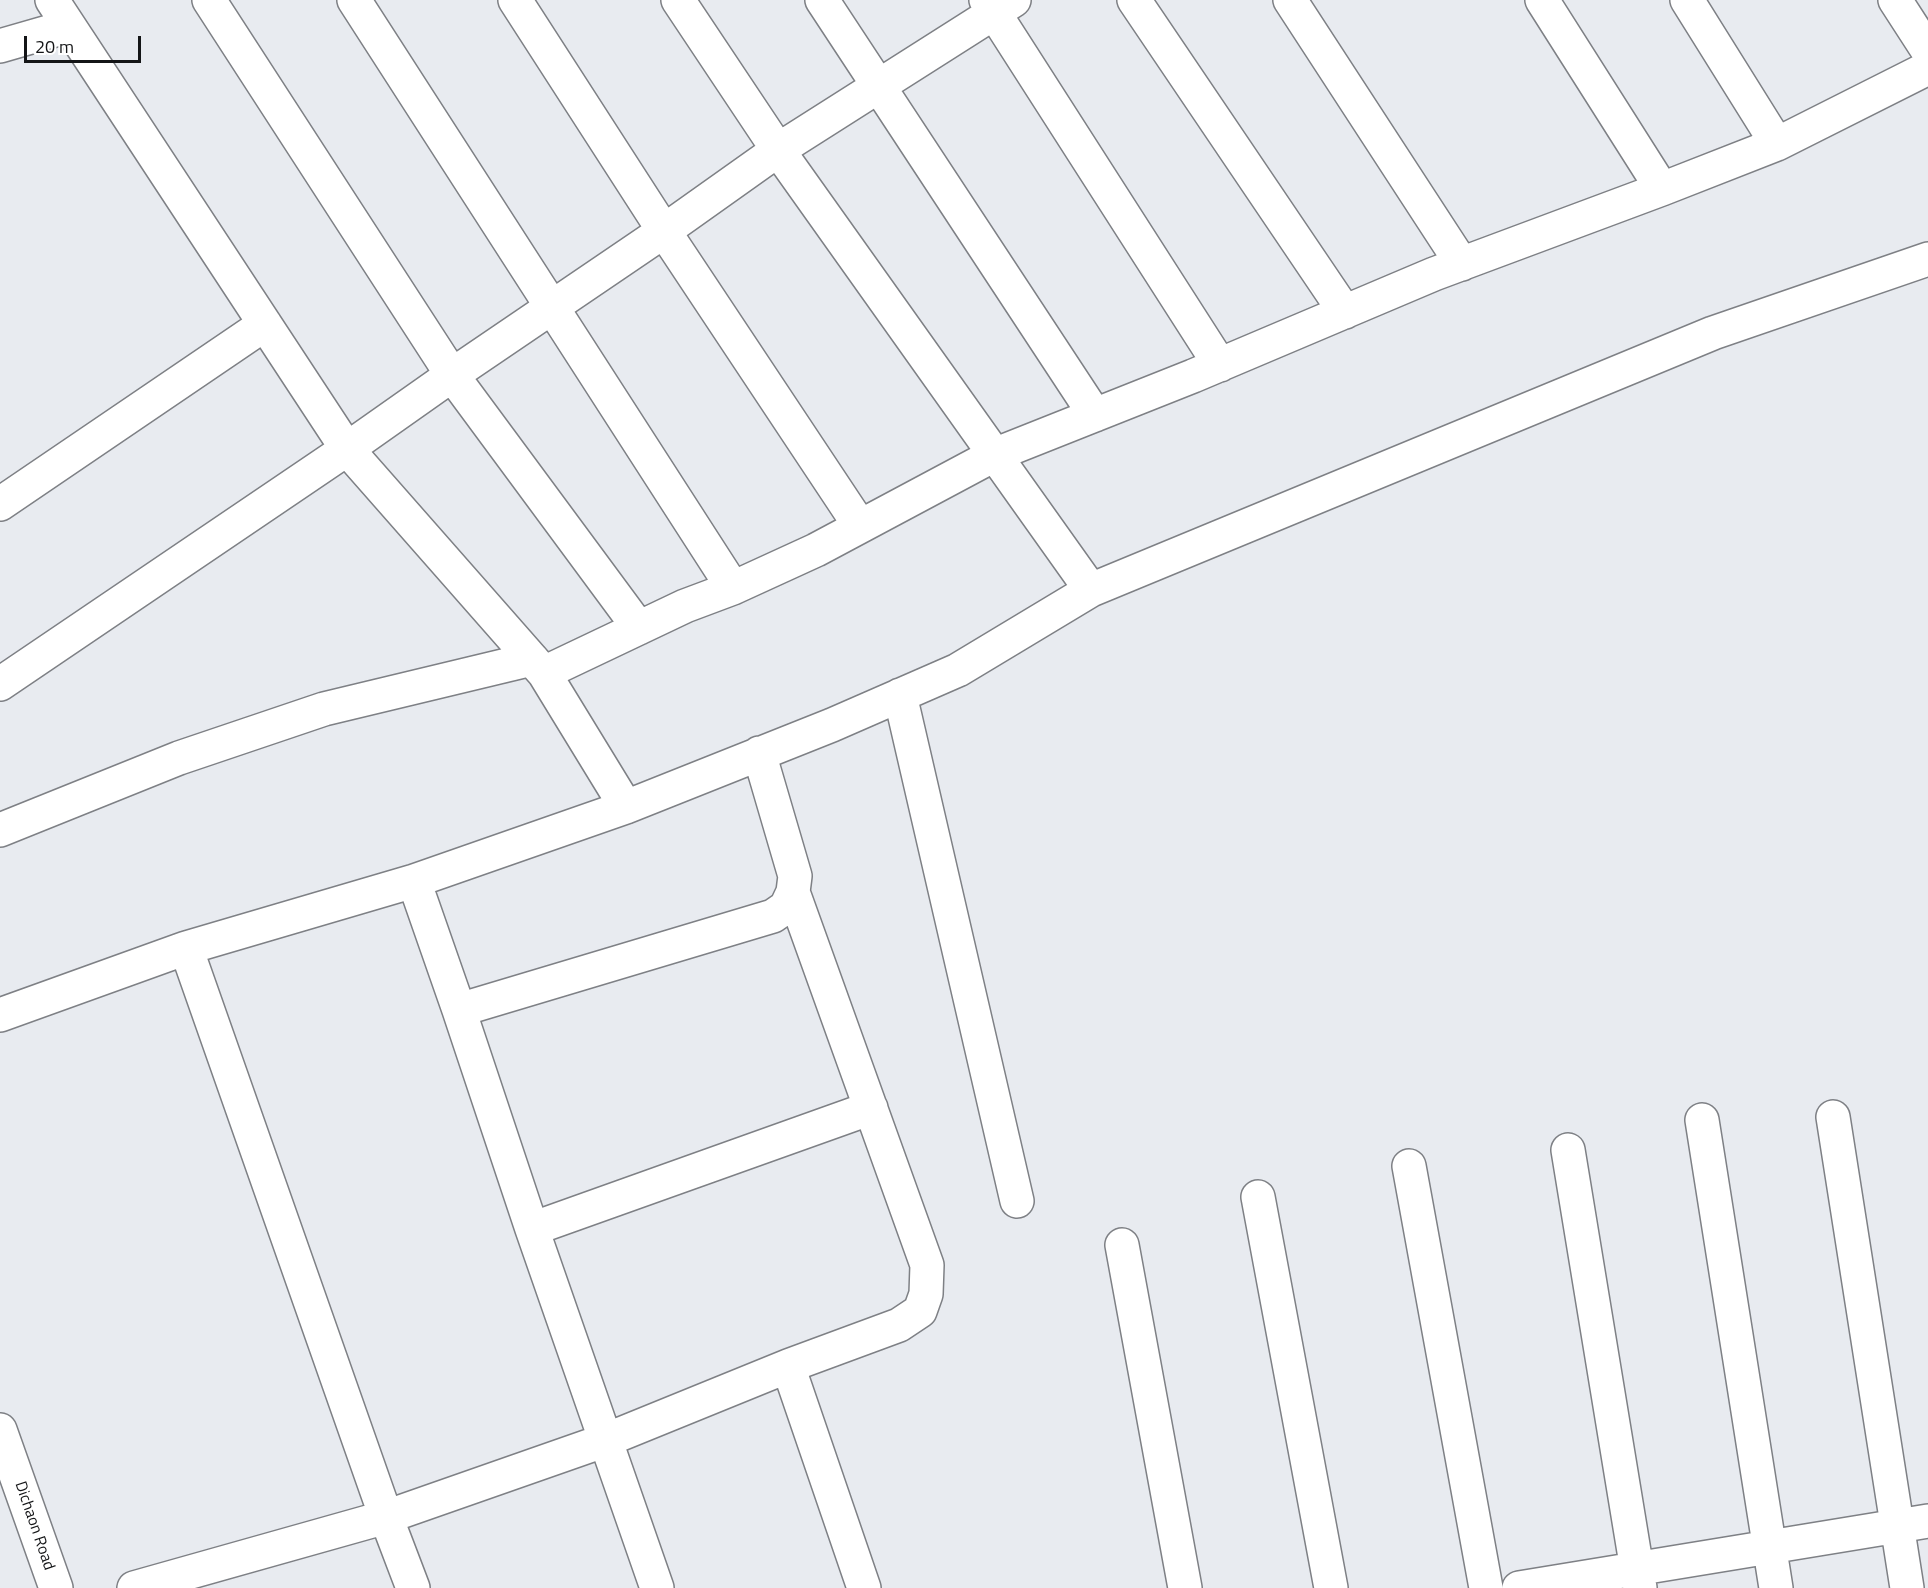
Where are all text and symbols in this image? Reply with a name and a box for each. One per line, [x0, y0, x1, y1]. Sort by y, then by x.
scale bar [27, 24, 144, 62]
text: 20 m [35, 33, 74, 60]
street label: Dichaon Road [10, 1479, 58, 1573]

